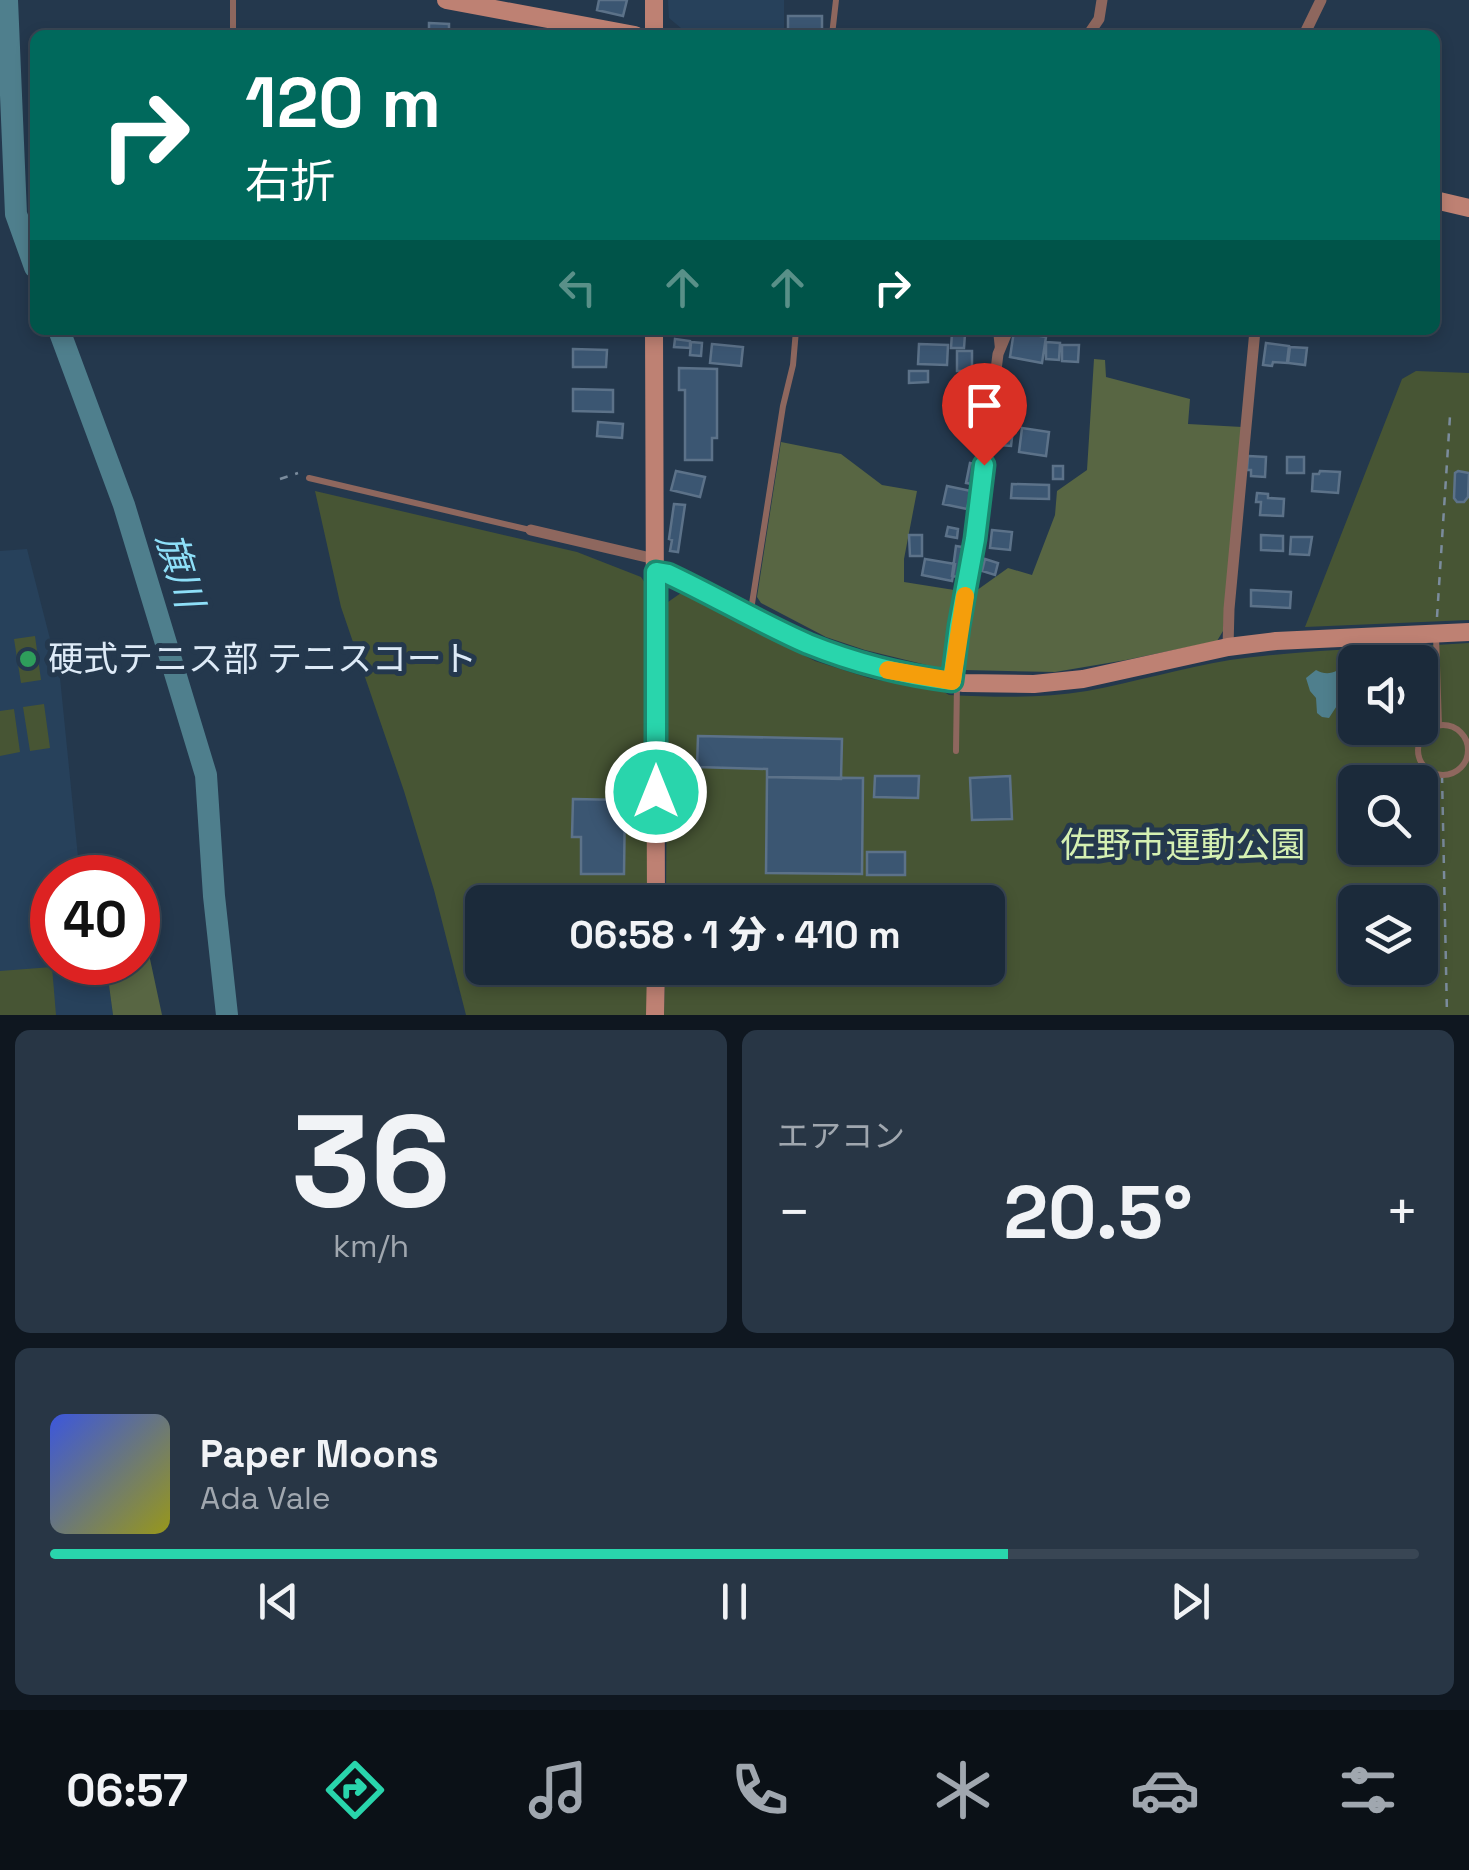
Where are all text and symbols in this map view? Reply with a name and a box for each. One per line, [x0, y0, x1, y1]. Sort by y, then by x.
text: 120 m [245, 58, 441, 147]
icon: right [80, 70, 210, 200]
text: 右折 [245, 153, 335, 210]
icon: left [550, 260, 605, 315]
icon: ahead [655, 260, 710, 315]
icon: ahead [760, 260, 815, 315]
icon: right [865, 260, 920, 315]
pin [942, 363, 1027, 466]
icon: arrive [957, 378, 1012, 433]
water label: 旗川 [146, 527, 215, 617]
place label: 硬式テニス部 テニスコート [48, 637, 477, 681]
map controls [1338, 645, 1438, 985]
button: sound [1338, 645, 1438, 745]
marker: 硬式テニス部 テニスコート [17, 648, 39, 670]
position arrow [604, 740, 708, 844]
button: search [1338, 765, 1438, 865]
park label: 佐野市運動公園 [1060, 823, 1306, 867]
speed limit sign: 40 [30, 855, 160, 985]
button: layers [1338, 885, 1438, 985]
text: 06:58 · 1 分 · 410 m [569, 911, 901, 959]
text: 36 [291, 1078, 451, 1244]
text: エアコン [777, 1116, 905, 1156]
text: 20.5° [1003, 1164, 1193, 1260]
text: − [777, 1177, 811, 1247]
text: + [1385, 1177, 1419, 1247]
text: km/h [333, 1226, 409, 1266]
text: Paper Moons [200, 1430, 439, 1478]
text: Ada Vale [200, 1478, 331, 1518]
icon: previous [251, 1574, 306, 1629]
icon: pause [707, 1574, 762, 1629]
icon: next [1163, 1574, 1218, 1629]
icon: directions [320, 1755, 390, 1825]
icon: music [523, 1755, 593, 1825]
icon: phone [725, 1755, 795, 1825]
icon: climate [928, 1755, 998, 1825]
icon: car [1130, 1755, 1200, 1825]
icon: filters [1333, 1755, 1403, 1825]
text: 06:57 [66, 1762, 188, 1819]

